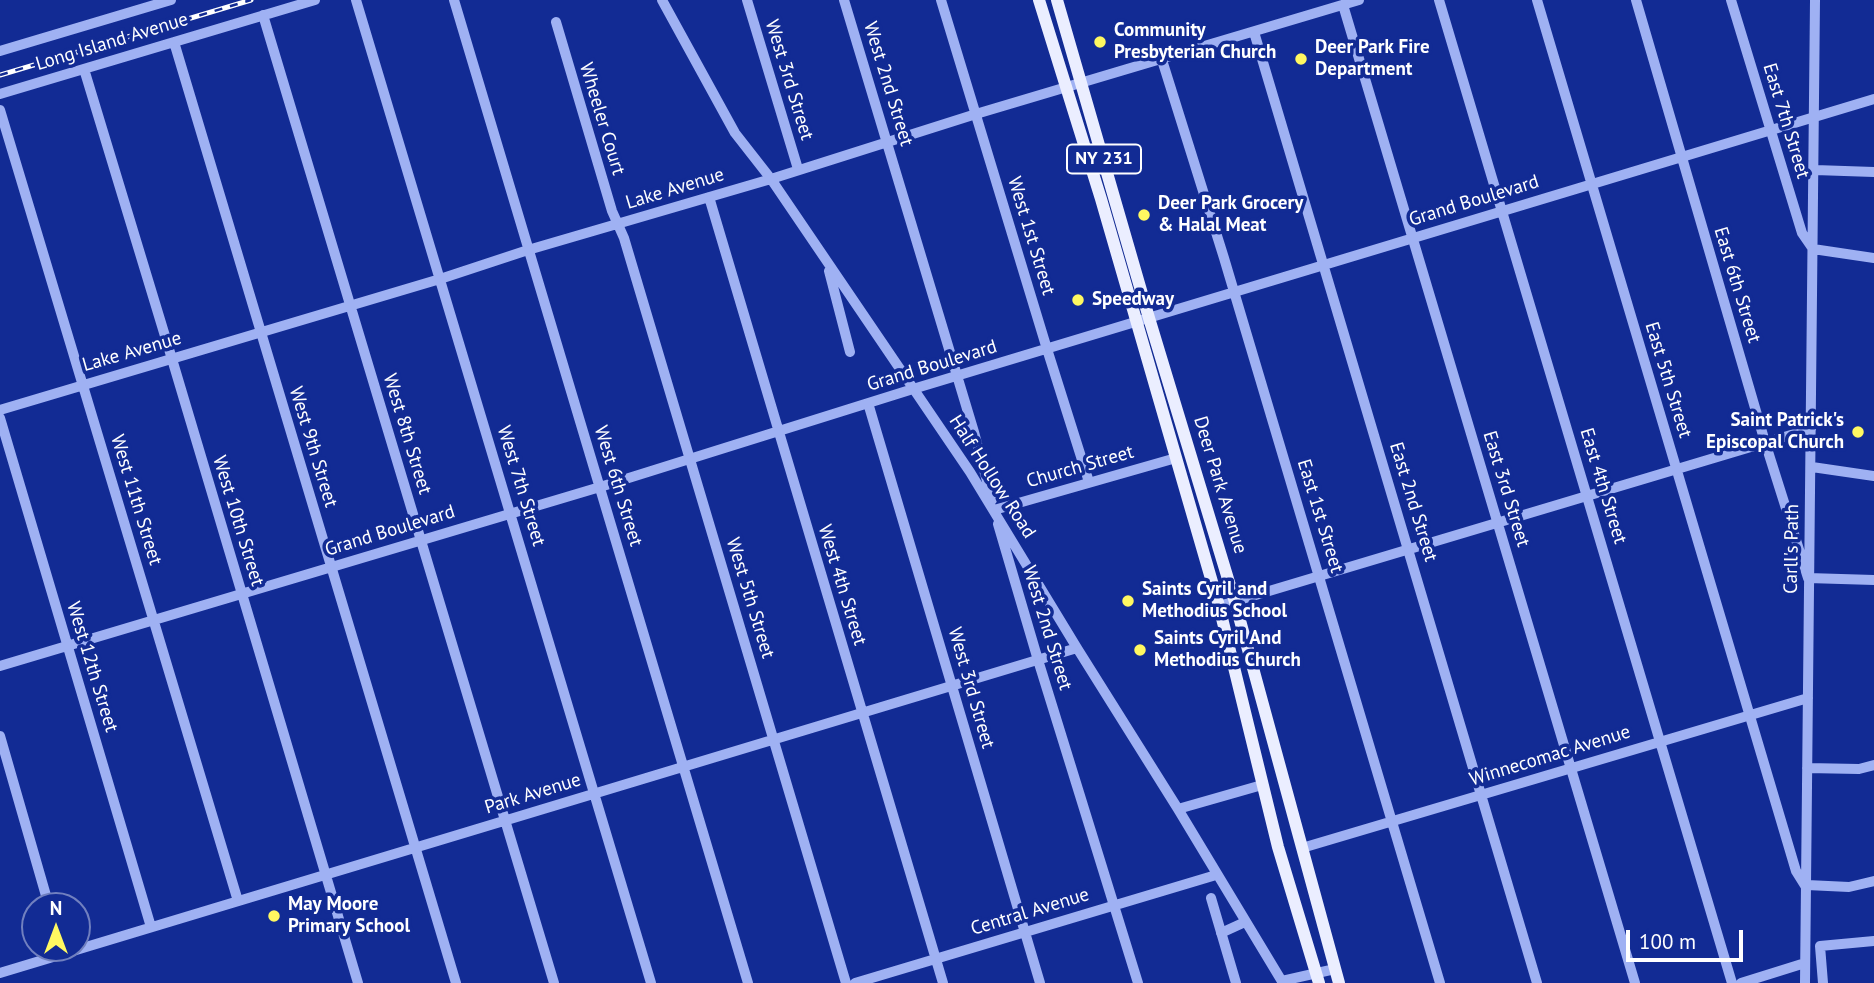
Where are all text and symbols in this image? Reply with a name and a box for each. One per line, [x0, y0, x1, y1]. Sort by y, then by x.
street label: Long Island Avenue [33, 8, 191, 76]
street label: West 3rd Street [760, 17, 818, 143]
street label: West 2nd Street [858, 19, 918, 149]
place label: Community Presbyterian Church [1114, 20, 1276, 64]
marker: Community Presbyterian Church [1092, 34, 1108, 50]
place label: Deer Park Fire Department [1315, 37, 1430, 81]
marker: Deer Park Fire Department [1293, 51, 1309, 67]
street label: Wheeler Court [574, 60, 630, 178]
street label: East 7th Street [1758, 61, 1814, 181]
road number: NY 231 [1067, 144, 1141, 174]
street label: Lake Avenue [623, 163, 727, 215]
street label: Grand Boulevard [1406, 170, 1542, 232]
street label: West 1st Street [1002, 174, 1060, 298]
place label: Deer Park Grocery & Halal Meat [1158, 193, 1303, 237]
marker: Deer Park Grocery & Halal Meat [1136, 207, 1152, 223]
street label: East 6th Street [1709, 224, 1765, 346]
place label: Speedway [1092, 289, 1174, 311]
marker: Speedway [1070, 292, 1086, 308]
street label: East 5th Street [1640, 319, 1696, 441]
street label: Lake Avenue [80, 327, 184, 377]
street label: Grand Boulevard [864, 335, 1000, 397]
street label: West 8th Street [378, 371, 436, 497]
street label: West 9th Street [284, 384, 342, 510]
place label: Saint Patrick's Episcopal Church [1706, 410, 1844, 454]
street label: Half Hollow Road [944, 411, 1040, 543]
street label: Deer Park Avenue [1188, 414, 1252, 556]
street label: West 7th Street [492, 423, 550, 549]
street label: West 6th Street [589, 423, 647, 549]
marker: Saint Patrick's Episcopal Church [1850, 424, 1866, 440]
street label: East 4th Street [1575, 425, 1631, 547]
street label: East 3rd Street [1478, 428, 1534, 550]
street label: West 11th Street [105, 432, 167, 568]
street label: East 2nd Street [1384, 440, 1442, 564]
street label: Church Street [1024, 441, 1136, 493]
street label: West 10th Street [207, 453, 269, 589]
street label: East 1st Street [1292, 456, 1348, 576]
street label: Grand Boulevard [322, 500, 458, 562]
street label: Carll's Path [1780, 504, 1804, 594]
street label: West 4th Street [813, 522, 871, 648]
street label: West 5th Street [721, 535, 779, 661]
street label: West 2nd Street [1017, 563, 1077, 693]
place label: Saints Cyril and Methodius School [1142, 579, 1287, 623]
marker: Saints Cyril and Methodius School [1120, 593, 1136, 609]
street label: West 12th Street [61, 599, 123, 735]
street label: West 3rd Street [943, 625, 999, 751]
place label: Saints Cyril And Methodius Church [1154, 628, 1301, 672]
marker: Saints Cyril And Methodius Church [1132, 642, 1148, 658]
street label: Winnecomac Avenue [1467, 721, 1633, 791]
street label: Park Avenue [482, 769, 584, 819]
street label: Central Avenue [968, 883, 1092, 941]
north arrow [21, 892, 91, 962]
place label: May Moore Primary School [288, 894, 410, 938]
text: N [50, 896, 62, 920]
marker: May Moore Primary School [266, 908, 282, 924]
scale bar [1629, 916, 1746, 960]
text: 100 m [1639, 928, 1696, 955]

